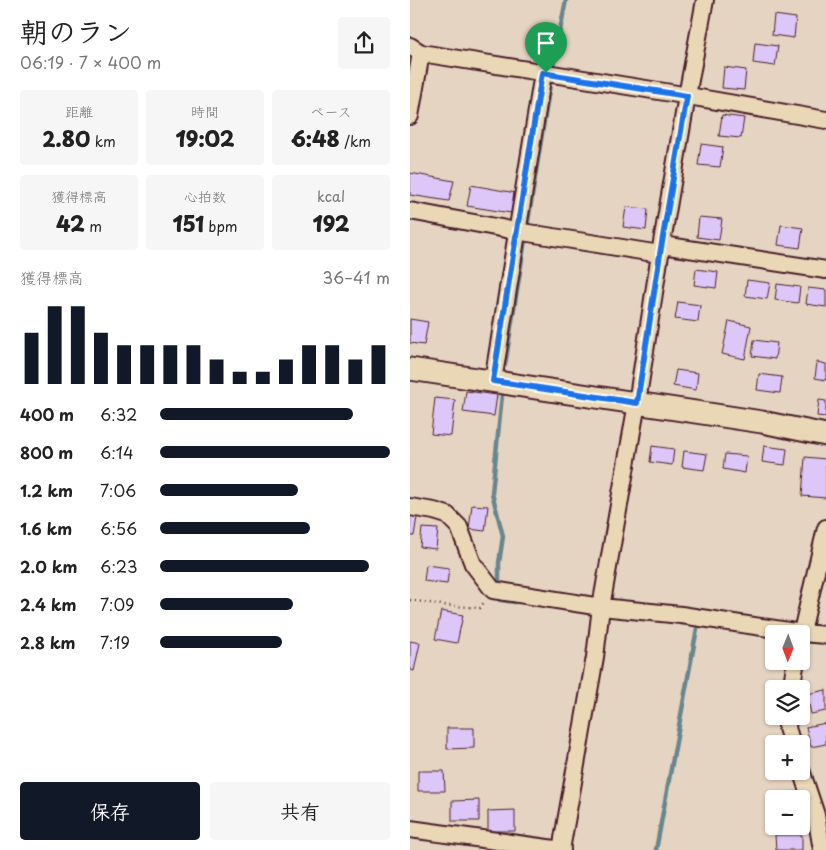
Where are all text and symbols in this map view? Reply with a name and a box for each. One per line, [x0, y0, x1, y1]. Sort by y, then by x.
text: 朝のラン [20, 9, 132, 52]
button: share [338, 17, 390, 69]
pin [525, 22, 567, 73]
icon: arrive [532, 29, 560, 57]
text: 06:19 · 7 × 400 m [20, 50, 161, 74]
text: 距離 [65, 101, 93, 122]
text: 時間 [191, 101, 219, 122]
text: ペース [310, 101, 352, 122]
text: 2.80 [42, 122, 90, 154]
text: 19:02 [176, 122, 234, 154]
text: 6:48 [291, 122, 340, 154]
text: km [90, 131, 116, 152]
text: /km [340, 131, 371, 152]
text: 獲得標高 [51, 186, 107, 207]
text: 心拍数 [184, 186, 226, 207]
text: kcal [317, 186, 345, 207]
text: 42 [56, 207, 85, 239]
text: 151 [172, 207, 204, 239]
text: 192 [312, 207, 350, 239]
text: m [85, 216, 102, 237]
text: bpm [204, 216, 238, 237]
text: 獲得標高 [20, 265, 84, 289]
text: 36–41 m [323, 265, 390, 289]
text: 400 m [20, 402, 74, 426]
text: 6:32 [100, 402, 137, 426]
text: 800 m [20, 440, 73, 464]
text: 6:14 [100, 440, 134, 464]
text: 1.2 km [20, 478, 73, 502]
text: 7:06 [100, 478, 136, 502]
text: 1.6 km [20, 516, 72, 540]
text: 6:56 [100, 516, 137, 540]
text: 2.0 km [20, 554, 77, 578]
text: 6:23 [100, 554, 137, 578]
text: 2.4 km [20, 592, 76, 616]
text: 7:09 [100, 592, 134, 616]
north arrow [765, 625, 810, 670]
map controls [765, 625, 810, 835]
text: 2.8 km [20, 630, 75, 654]
text: 7:19 [100, 630, 130, 654]
button: layers [765, 680, 810, 725]
button: + [765, 735, 810, 780]
button: 保存 [20, 782, 200, 840]
button: 共有 [210, 782, 390, 840]
button: − [765, 790, 810, 835]

